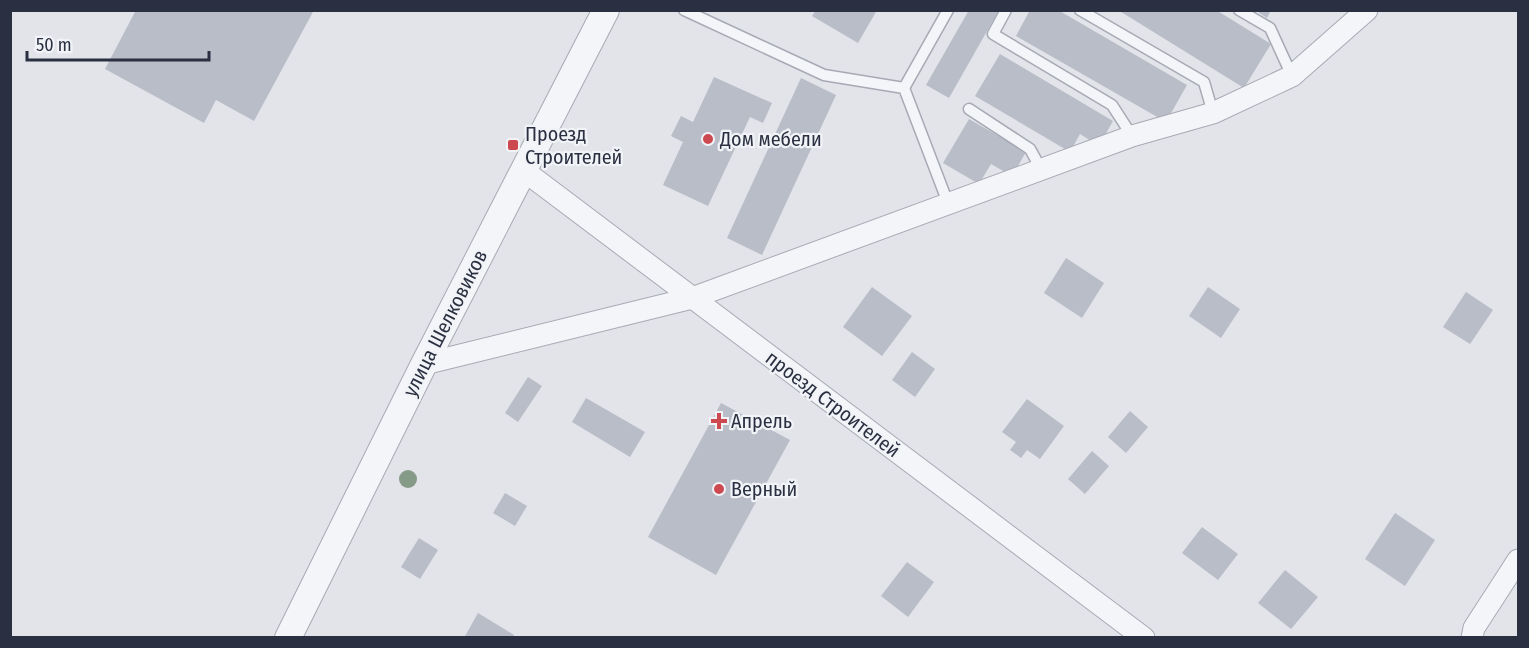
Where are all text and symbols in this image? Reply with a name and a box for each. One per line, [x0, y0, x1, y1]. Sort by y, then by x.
scale bar [27, 24, 208, 62]
text: 50 m [36, 34, 72, 56]
place label: Проезд Строителей [525, 122, 622, 169]
place label: Дом мебели [719, 127, 822, 151]
marker: Дом мебели [701, 132, 715, 146]
marker: Проезд Строителей [506, 138, 520, 152]
street label: улица Шелковиков [398, 246, 492, 400]
street label: проезд Строителей [761, 346, 905, 462]
place label: Апрель [731, 409, 792, 433]
marker: Апрель [712, 414, 726, 428]
place label: Верный [731, 477, 797, 501]
marker: Верный [712, 482, 726, 496]

